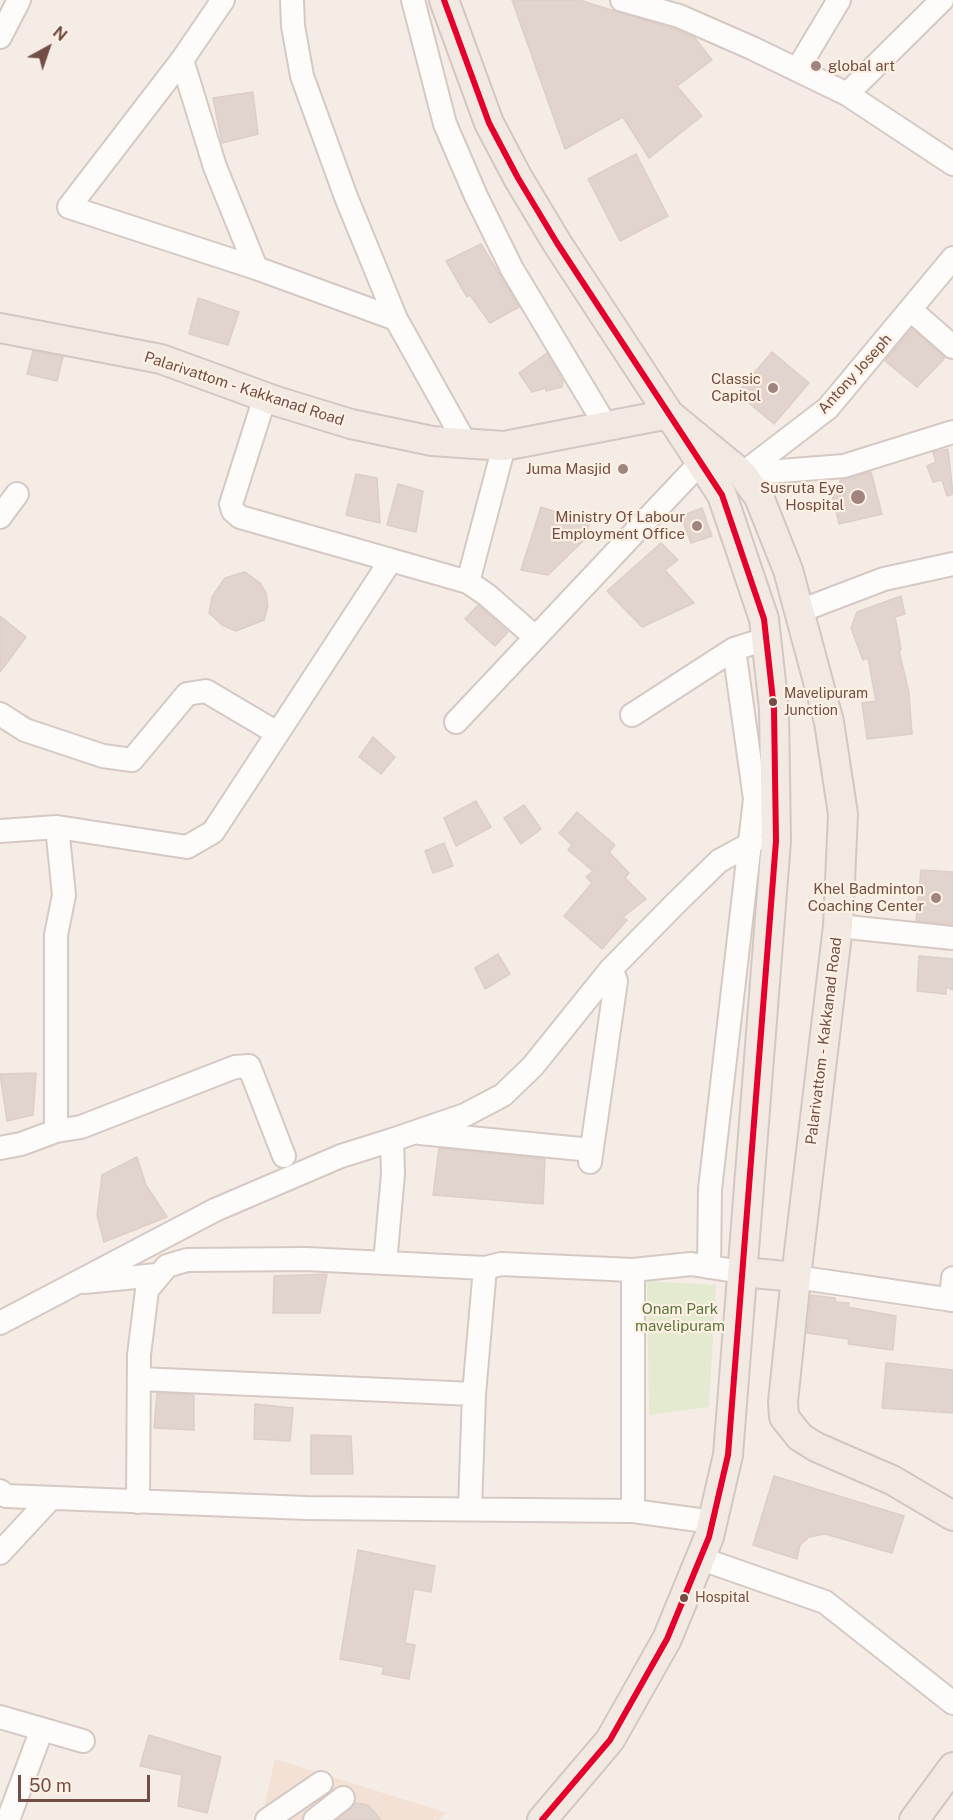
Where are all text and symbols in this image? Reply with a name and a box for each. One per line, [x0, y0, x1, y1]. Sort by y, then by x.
north arrow [18, 18, 78, 78]
text: N [49, 23, 71, 45]
place label: global art [828, 57, 895, 75]
marker: global art [809, 59, 823, 73]
street label: Antony Joseph [814, 330, 896, 418]
street label: Palarivattom - Kakkanad Road [142, 348, 346, 430]
place label: Classic Capitol [711, 370, 761, 405]
marker: Classic Capitol [766, 381, 780, 395]
place label: Juma Masjid [526, 460, 611, 478]
marker: Juma Masjid [616, 462, 630, 476]
place label: Susruta Eye Hospital [760, 479, 844, 514]
marker: Susruta Eye Hospital [849, 488, 867, 506]
place label: Ministry Of Labour Employment Office [551, 508, 685, 543]
marker: Ministry Of Labour Employment Office [690, 519, 704, 533]
place label: Mavelipuram Junction [784, 686, 868, 718]
marker: Mavelipuram Junction [767, 696, 779, 708]
place label: Khel Badminton Coaching Center [808, 880, 924, 915]
marker: Khel Badminton Coaching Center [929, 891, 943, 905]
street label: Palarivattom - Kakkanad Road [802, 936, 846, 1146]
park label: Onam Park mavelipuram [635, 1300, 725, 1335]
place label: Hospital [695, 1590, 750, 1606]
marker: Hospital [678, 1592, 690, 1604]
scale bar [21, 1763, 153, 1801]
text: 50 m [29, 1775, 72, 1796]

